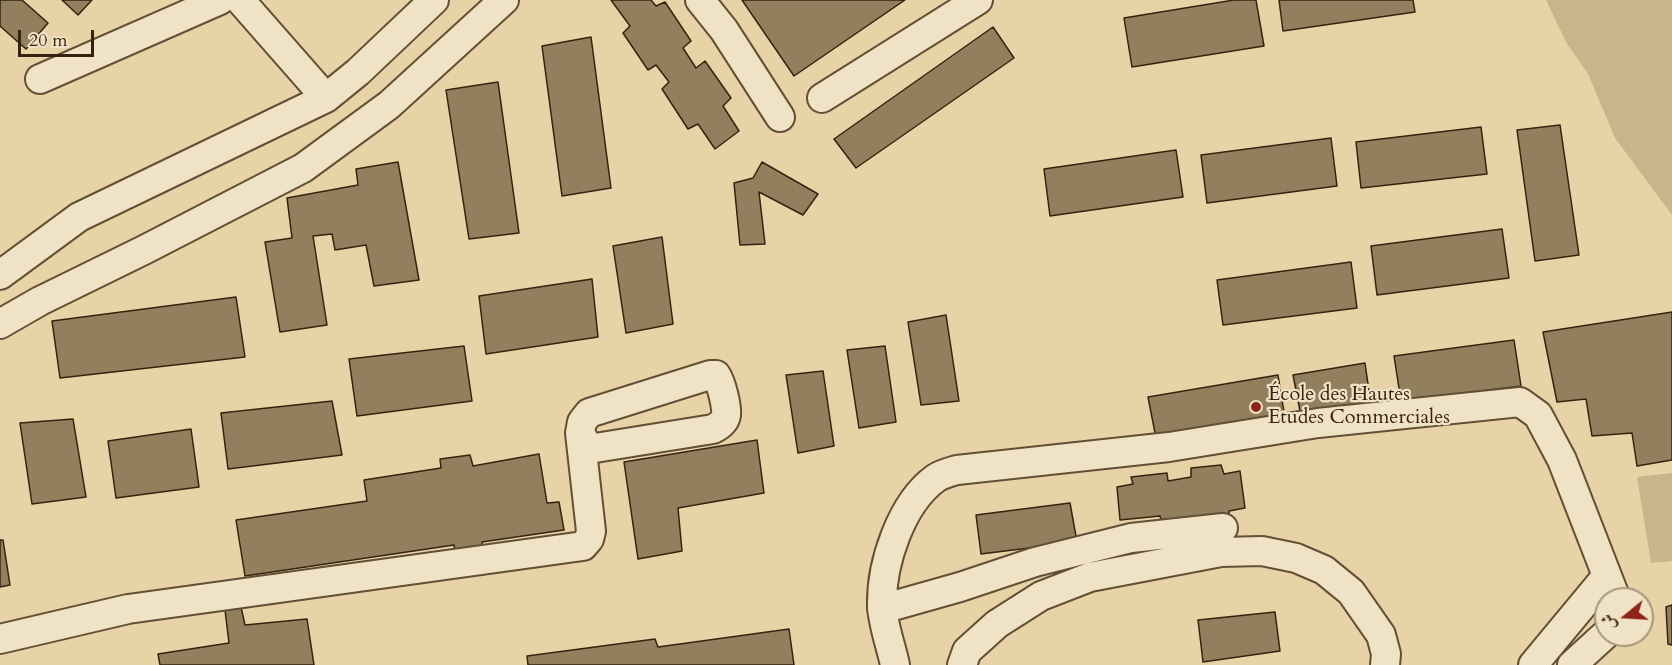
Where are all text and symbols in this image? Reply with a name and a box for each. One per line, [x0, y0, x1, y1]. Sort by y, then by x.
scale bar [21, 18, 98, 56]
text: 20 m [29, 28, 68, 53]
place label: École des Hautes Etudes Commerciales [1268, 383, 1450, 430]
marker: École des Hautes Etudes Commerciales [1249, 400, 1263, 414]
north arrow [1594, 587, 1654, 647]
text: ش [1596, 611, 1622, 633]

